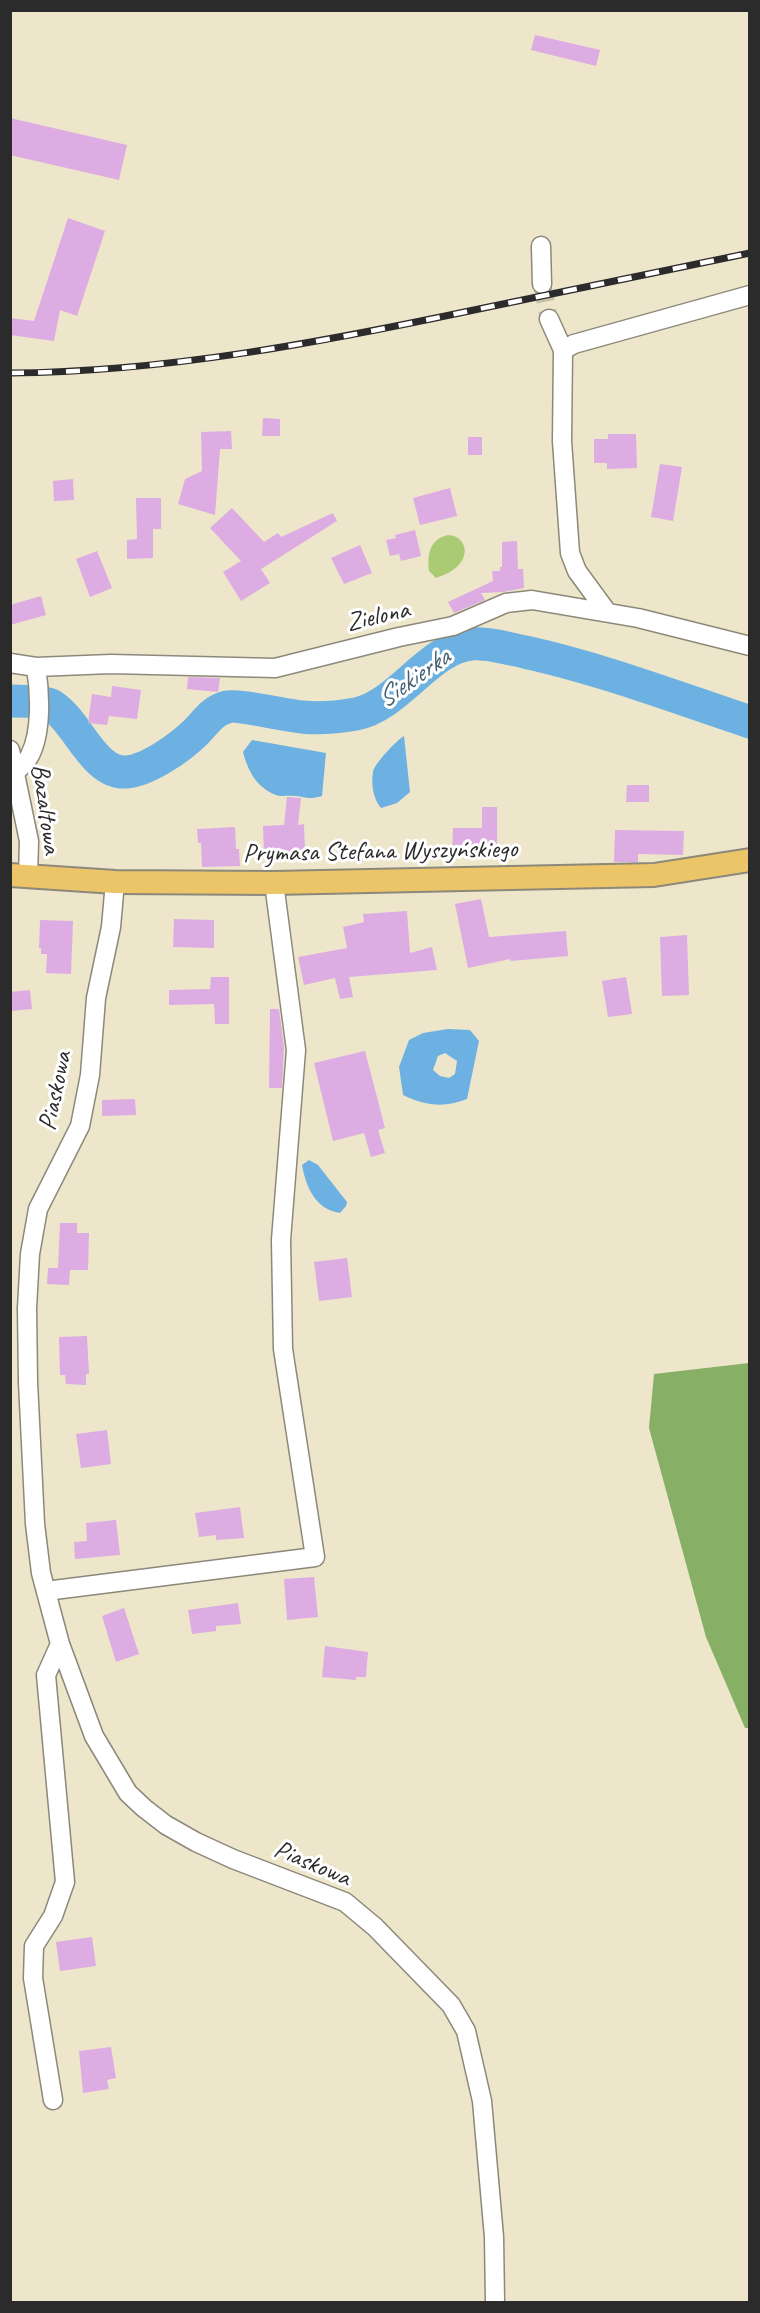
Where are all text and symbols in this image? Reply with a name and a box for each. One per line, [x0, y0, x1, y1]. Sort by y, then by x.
street label: Zielona [344, 595, 412, 639]
water label: Siekierka [371, 642, 457, 716]
street label: Bazaltowa [23, 762, 67, 856]
street label: Prymasa Stefana Wyszyńskiego [243, 834, 517, 870]
street label: Piaskowa [32, 1049, 80, 1133]
street label: Piaskowa [269, 1834, 355, 1894]

